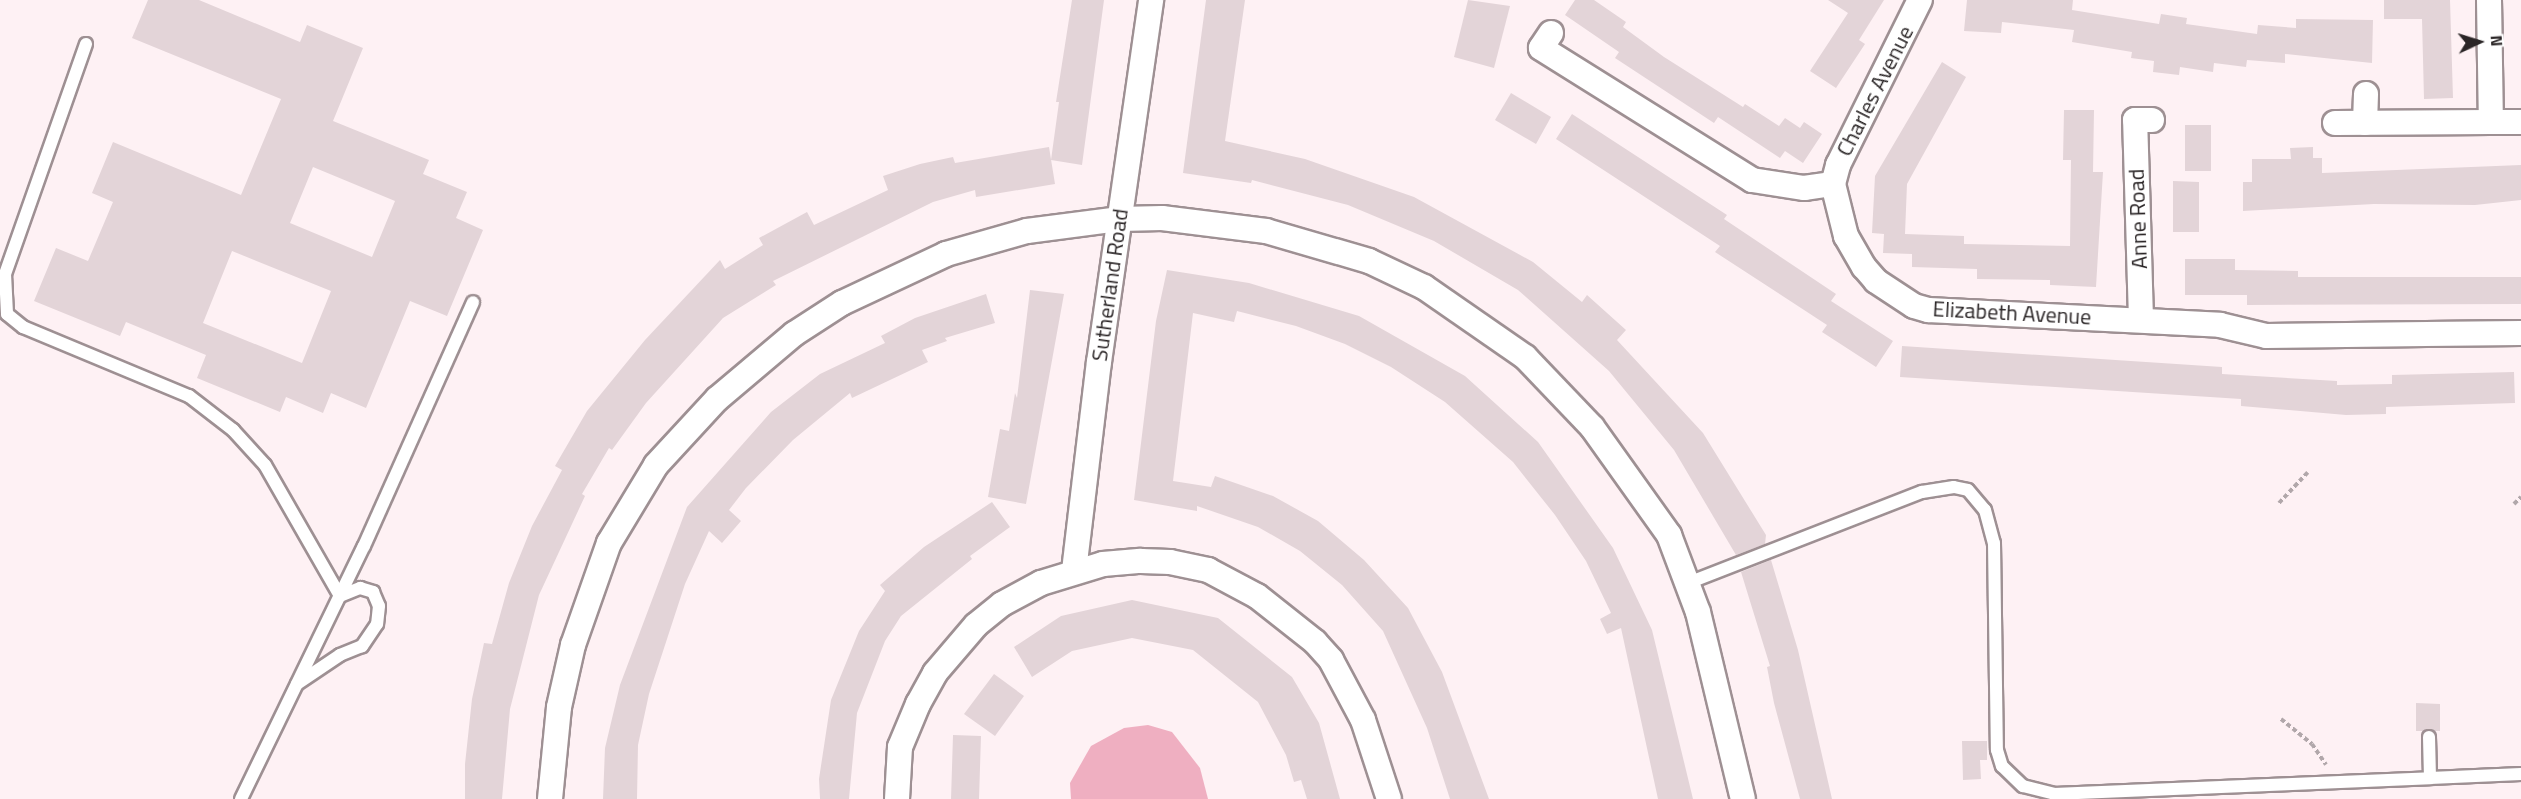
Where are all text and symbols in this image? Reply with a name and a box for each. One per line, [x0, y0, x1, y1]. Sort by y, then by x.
north arrow [2449, 12, 2509, 72]
street label: Charles Avenue [1831, 22, 1919, 160]
text: N [2485, 34, 2509, 47]
street label: Anne Road [2123, 168, 2153, 270]
street label: Sutherland Road [1086, 207, 1134, 363]
street label: Elizabeth Avenue [1932, 296, 2092, 330]

